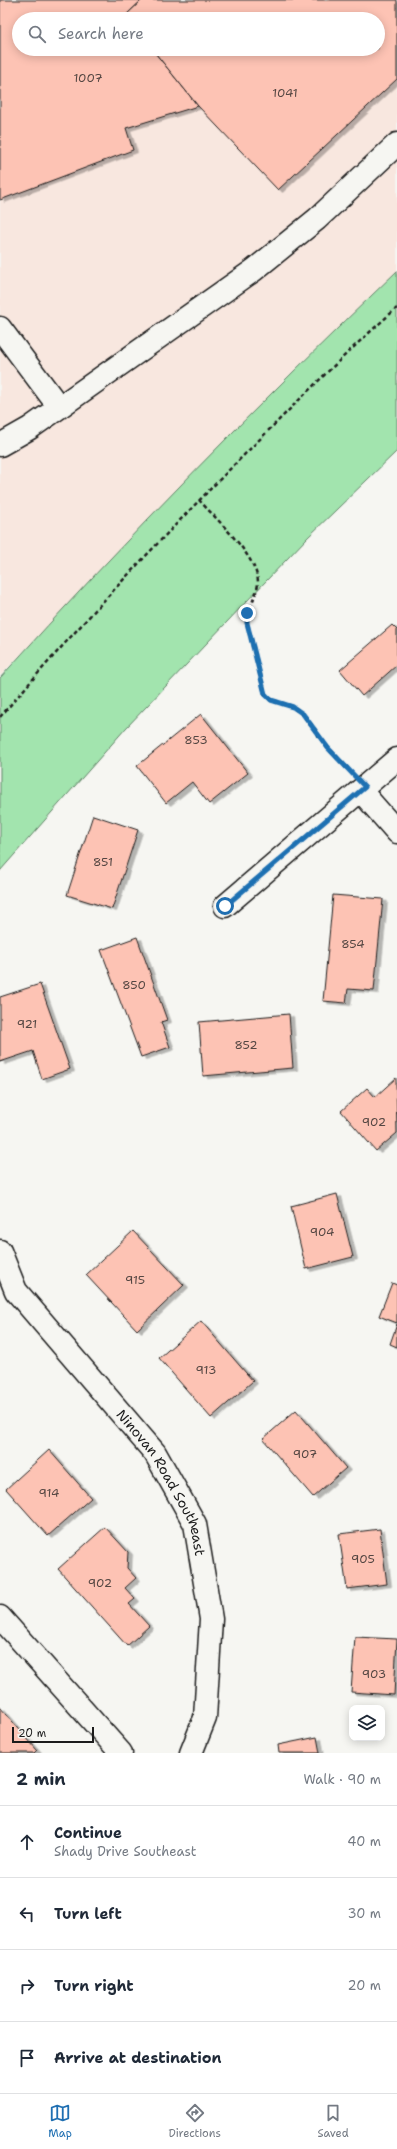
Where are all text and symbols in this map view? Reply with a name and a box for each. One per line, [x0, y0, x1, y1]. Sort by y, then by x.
search box [12, 12, 385, 56]
icon: search [26, 23, 48, 45]
text: Search here [58, 24, 144, 44]
house number: 1007 [73, 70, 103, 86]
house number: 1041 [272, 85, 298, 101]
route end [238, 604, 256, 622]
house number: 853 [184, 732, 208, 748]
house number: 851 [93, 854, 113, 870]
route start [216, 897, 234, 915]
house number: 854 [341, 936, 365, 952]
house number: 850 [122, 977, 146, 993]
house number: 921 [17, 1016, 37, 1032]
house number: 852 [234, 1037, 258, 1053]
house number: 902 [362, 1114, 386, 1130]
house number: 904 [310, 1224, 334, 1240]
house number: 915 [125, 1272, 145, 1288]
house number: 913 [196, 1362, 216, 1378]
street label: Ninovan Road Southeast [113, 1406, 209, 1557]
house number: 907 [293, 1446, 317, 1462]
house number: 914 [39, 1485, 59, 1501]
house number: 905 [351, 1551, 375, 1567]
house number: 902 [88, 1575, 112, 1591]
house number: 903 [362, 1666, 386, 1682]
map controls [349, 1705, 385, 1741]
button: layers [349, 1705, 385, 1741]
scale bar [12, 1725, 94, 1744]
text: 20 m [18, 1726, 46, 1741]
text: 2 min [16, 1768, 66, 1790]
text: Walk · 90 m [303, 1771, 381, 1788]
text: Continue [54, 1823, 122, 1843]
icon: ahead [16, 1831, 38, 1853]
text: 40 m [347, 1833, 381, 1850]
text: Shady Drive Southeast [54, 1843, 196, 1860]
icon: left [16, 1903, 38, 1925]
text: Turn left [54, 1904, 122, 1924]
text: 30 m [347, 1905, 381, 1922]
icon: right [16, 1975, 38, 1997]
text: Turn right [54, 1976, 134, 1996]
text: 20 m [348, 1977, 381, 1994]
icon: arrive [16, 2047, 38, 2069]
text: Arrive at destination [54, 2048, 222, 2068]
tab: Map [48, 2102, 72, 2141]
tab: Directions [168, 2102, 221, 2141]
tab: Saved [317, 2102, 349, 2141]

